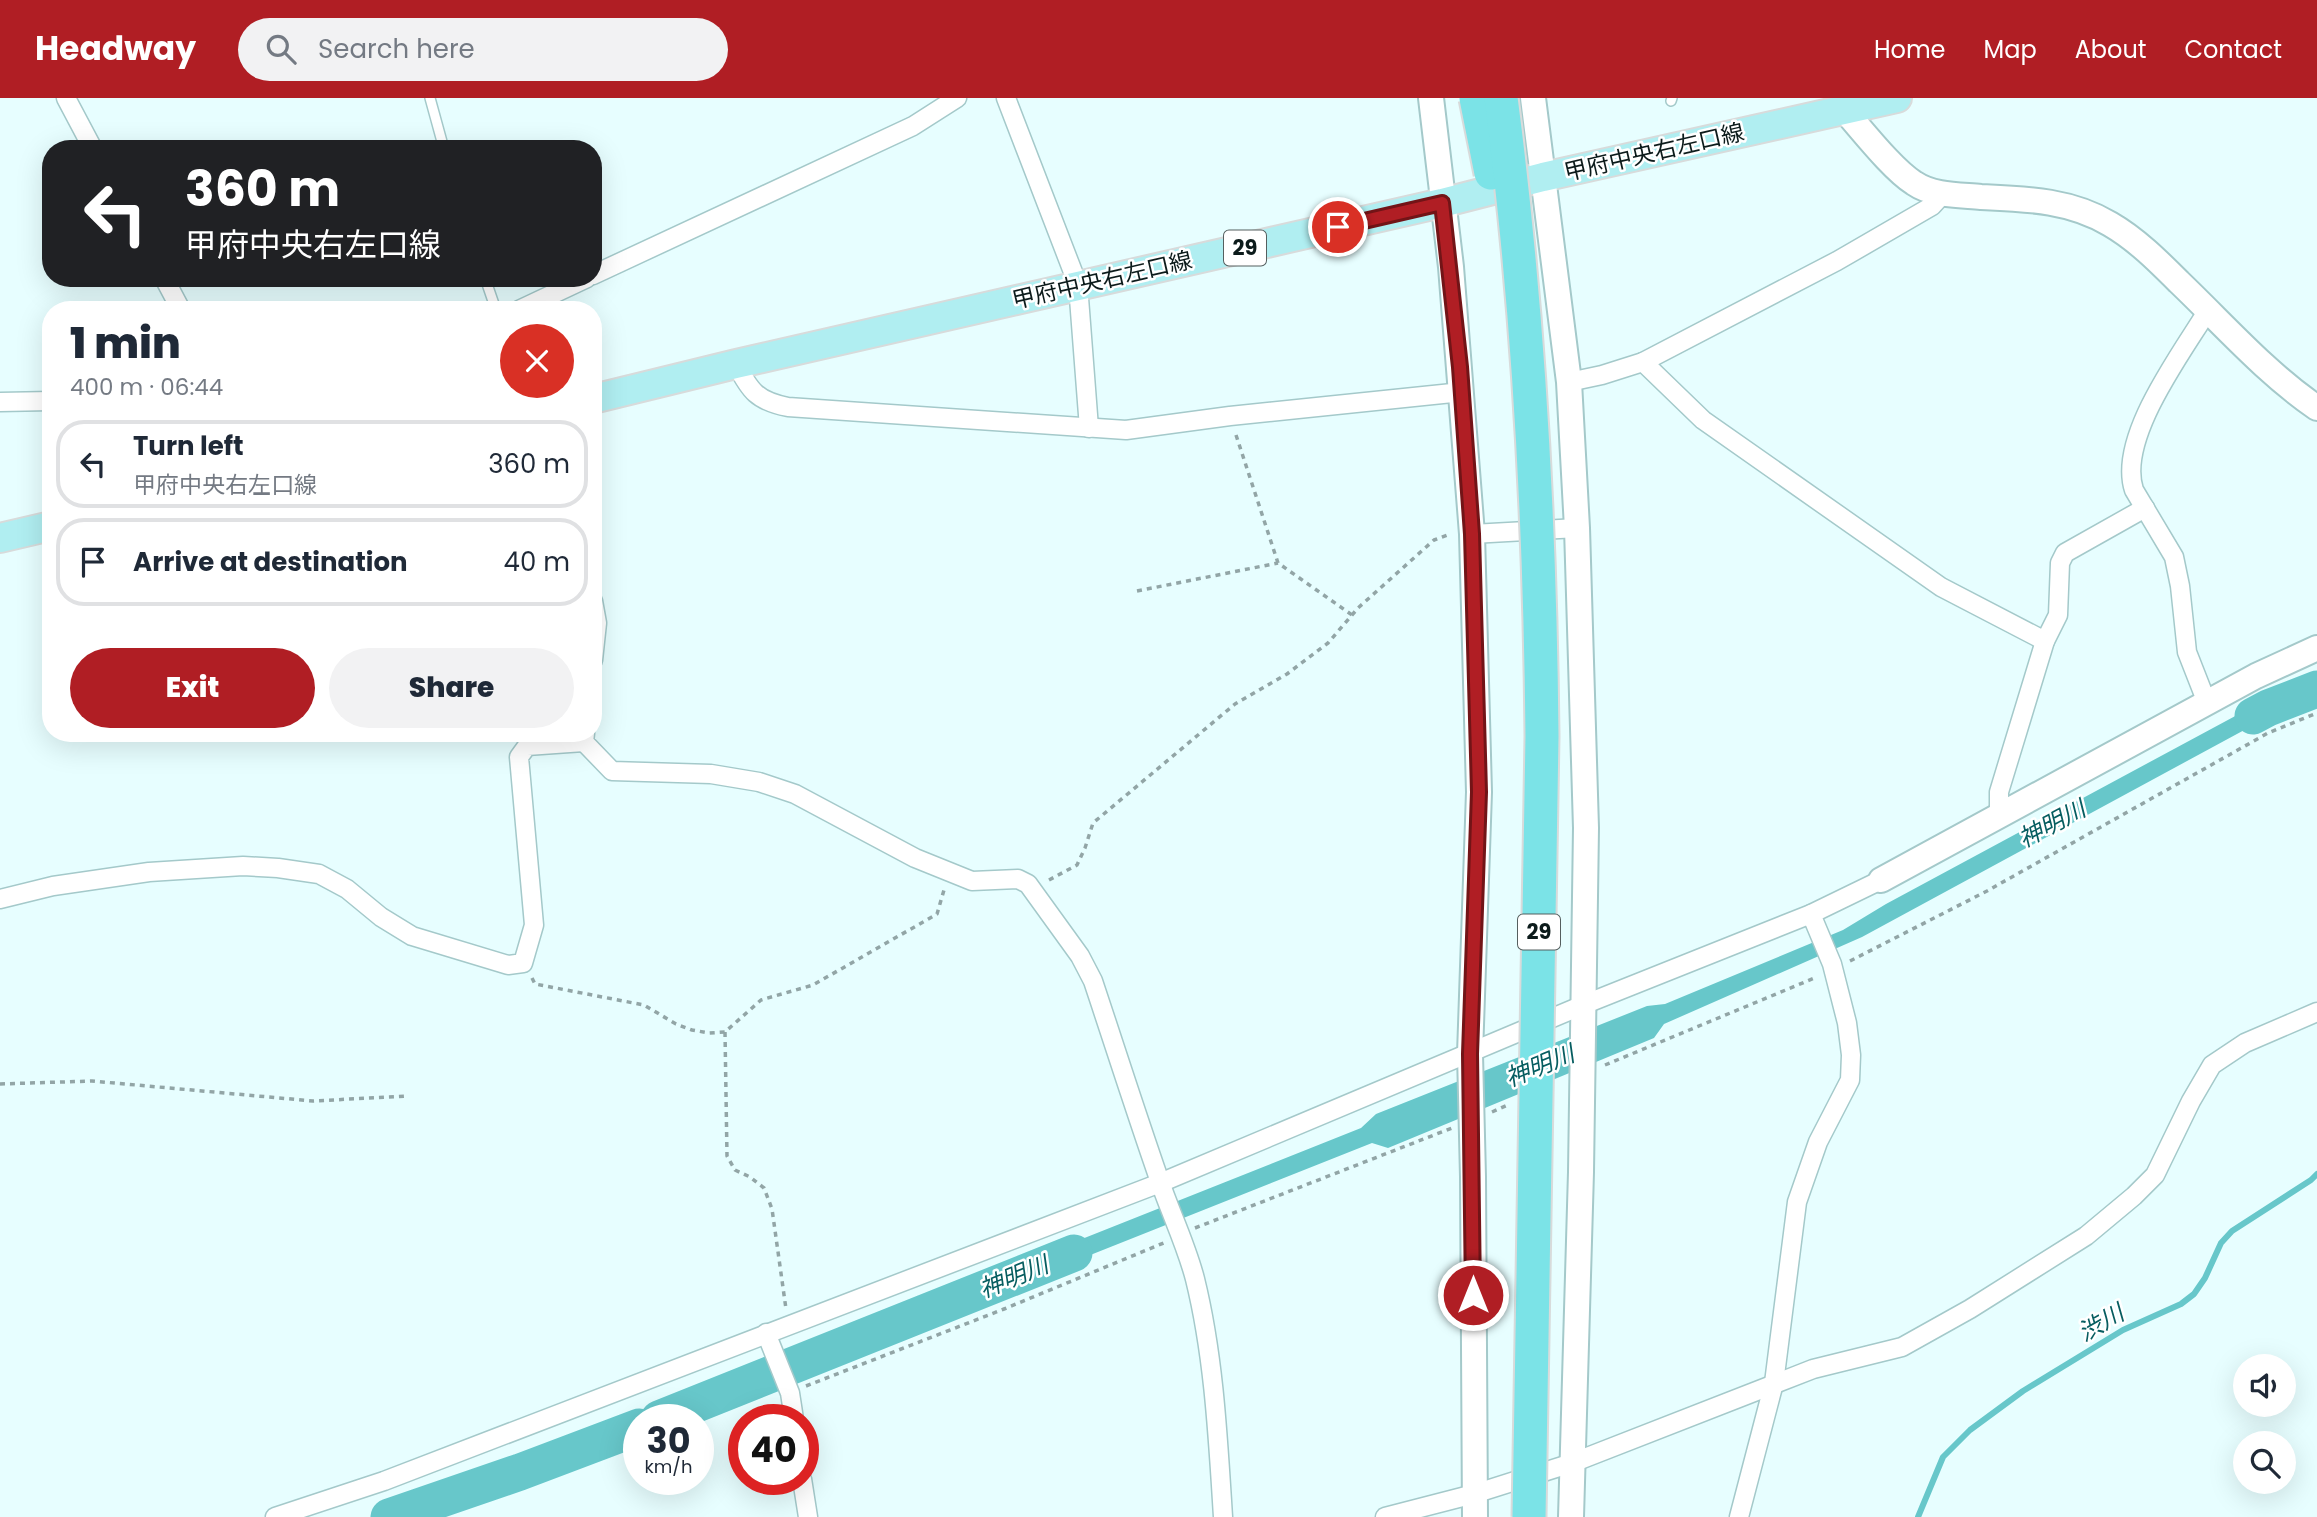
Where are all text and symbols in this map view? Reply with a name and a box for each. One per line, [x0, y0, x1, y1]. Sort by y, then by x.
search box [238, 18, 728, 81]
text: Headway [35, 25, 196, 72]
icon: search [262, 30, 300, 68]
text: Search here [318, 31, 475, 67]
text: Home [1874, 33, 1946, 66]
text: Map [1984, 33, 2037, 66]
text: About [2075, 33, 2146, 66]
text: Contact [2184, 33, 2282, 66]
street label: 甲府中央右左口線 [1561, 116, 1747, 188]
text: 360 m [185, 155, 340, 223]
icon: left [70, 168, 161, 259]
pin [1308, 197, 1368, 257]
icon: arrive [1319, 208, 1357, 246]
text: 甲府中央右左口線 [185, 222, 441, 267]
road number: 29 [1224, 230, 1266, 266]
street label: 甲府中央右左口線 [1009, 244, 1195, 316]
text: 1 min [70, 314, 181, 373]
button: close [500, 324, 574, 398]
text: 400 m · 06:44 [70, 371, 223, 403]
text: Turn left [133, 428, 244, 464]
icon: left [74, 445, 112, 483]
text: 360 m [488, 446, 570, 482]
text: 甲府中央右左口線 [133, 469, 317, 501]
icon: arrive [74, 543, 112, 581]
text: Arrive at destination [133, 544, 408, 580]
text: 40 m [504, 544, 570, 580]
button: Exit [70, 648, 315, 728]
button: Share [329, 648, 574, 728]
water label: 神明川 [2012, 791, 2094, 855]
road number: 29 [1518, 914, 1560, 950]
water label: 神明川 [1500, 1036, 1582, 1094]
water label: 神明川 [974, 1247, 1056, 1305]
position arrow [1436, 1258, 1510, 1332]
water label: 渋川 [2072, 1295, 2132, 1349]
map controls [2233, 1354, 2296, 1494]
button: sound [2233, 1354, 2296, 1417]
speed limit sign: 40 [728, 1404, 819, 1495]
text: 30 [647, 1416, 691, 1465]
button: search [2233, 1431, 2296, 1494]
text: km/h [645, 1454, 692, 1479]

